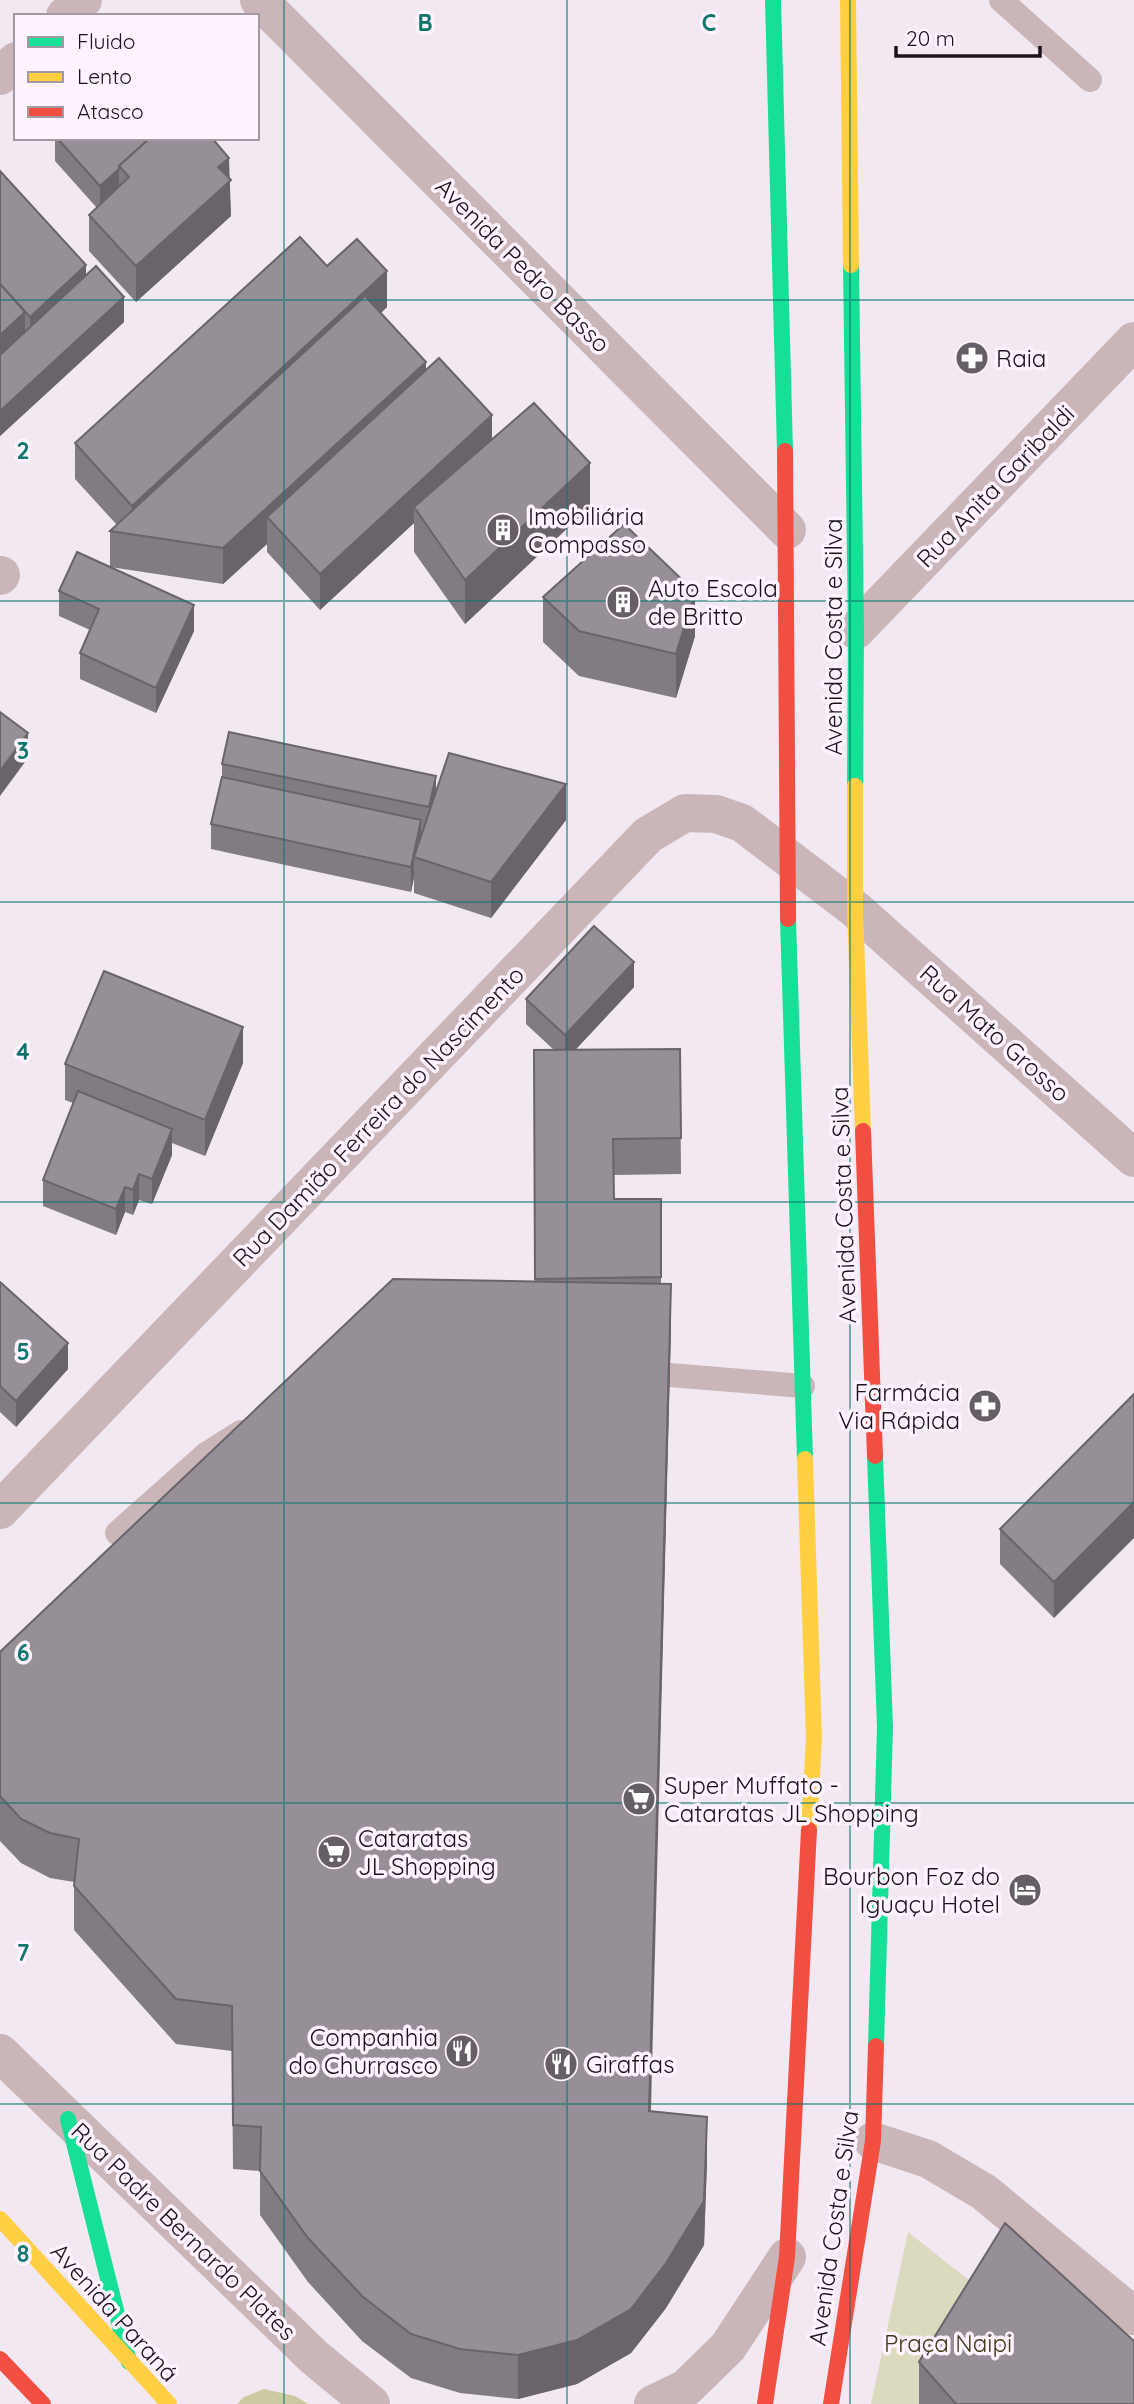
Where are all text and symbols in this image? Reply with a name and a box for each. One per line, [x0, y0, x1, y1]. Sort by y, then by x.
text: B [417, 8, 433, 37]
text: C [702, 8, 716, 37]
legend [14, 14, 259, 140]
scale bar [896, 14, 1040, 58]
text: 20 m [906, 25, 955, 51]
text: Fluido [77, 28, 135, 54]
text: Lento [77, 63, 132, 89]
text: Atasco [77, 98, 144, 124]
street label: Avenida Pedro Basso [429, 171, 617, 359]
pharmacy icon: Raia [953, 339, 991, 377]
place label: Raia [996, 343, 1046, 373]
street label: Rua Anita Garibaldi [910, 398, 1080, 574]
text: 2 [16, 436, 30, 465]
place label: Imobiliária Compasso [528, 501, 646, 559]
building icon: Imobiliária Compasso [484, 511, 522, 549]
street label: Avenida Costa e Silva [818, 518, 848, 756]
place label: Auto Escola de Britto [648, 573, 778, 631]
building icon: Auto Escola de Britto [604, 583, 642, 621]
text: 3 [17, 736, 29, 765]
street label: Rua Mato Grosso [914, 958, 1076, 1108]
street label: Rua Damião Ferreira do Nascimento [226, 959, 530, 1273]
text: 4 [16, 1037, 30, 1066]
street label: Avenida Costa e Silva [824, 1086, 862, 1324]
text: 5 [16, 1337, 30, 1366]
place label: Farmácia Via Rápida [838, 1377, 960, 1435]
pharmacy icon: Farmácia Via Rápida [966, 1387, 1004, 1425]
text: 6 [17, 1638, 29, 1667]
place label: Super Muffato - Cataratas JL Shopping [664, 1770, 919, 1828]
supermarket icon: Super Muffato - Cataratas JL Shopping [620, 1780, 658, 1818]
place label: Cataratas JL Shopping [358, 1823, 496, 1881]
supermarket icon: Cataratas JL Shopping [315, 1833, 353, 1871]
place label: Bourbon Foz do Iguaçu Hotel [823, 1861, 1000, 1919]
hotel icon: Bourbon Foz do Iguaçu Hotel [1006, 1871, 1044, 1909]
text: 7 [17, 1938, 30, 1967]
place label: Companhia do Churrasco [289, 2022, 438, 2080]
restaurant icon: Companhia do Churrasco [443, 2032, 481, 2070]
restaurant icon: Giraffas [542, 2045, 580, 2083]
place label: Giraffas [586, 2049, 674, 2079]
street label: Avenida Costa e Silva [802, 2108, 864, 2348]
street label: Rua Padre Bernardo Plates [65, 2116, 303, 2346]
street label: Avenida Paraná [45, 2236, 185, 2388]
text: 8 [17, 2239, 29, 2268]
park label: Praça Naipi [884, 2328, 1012, 2358]

